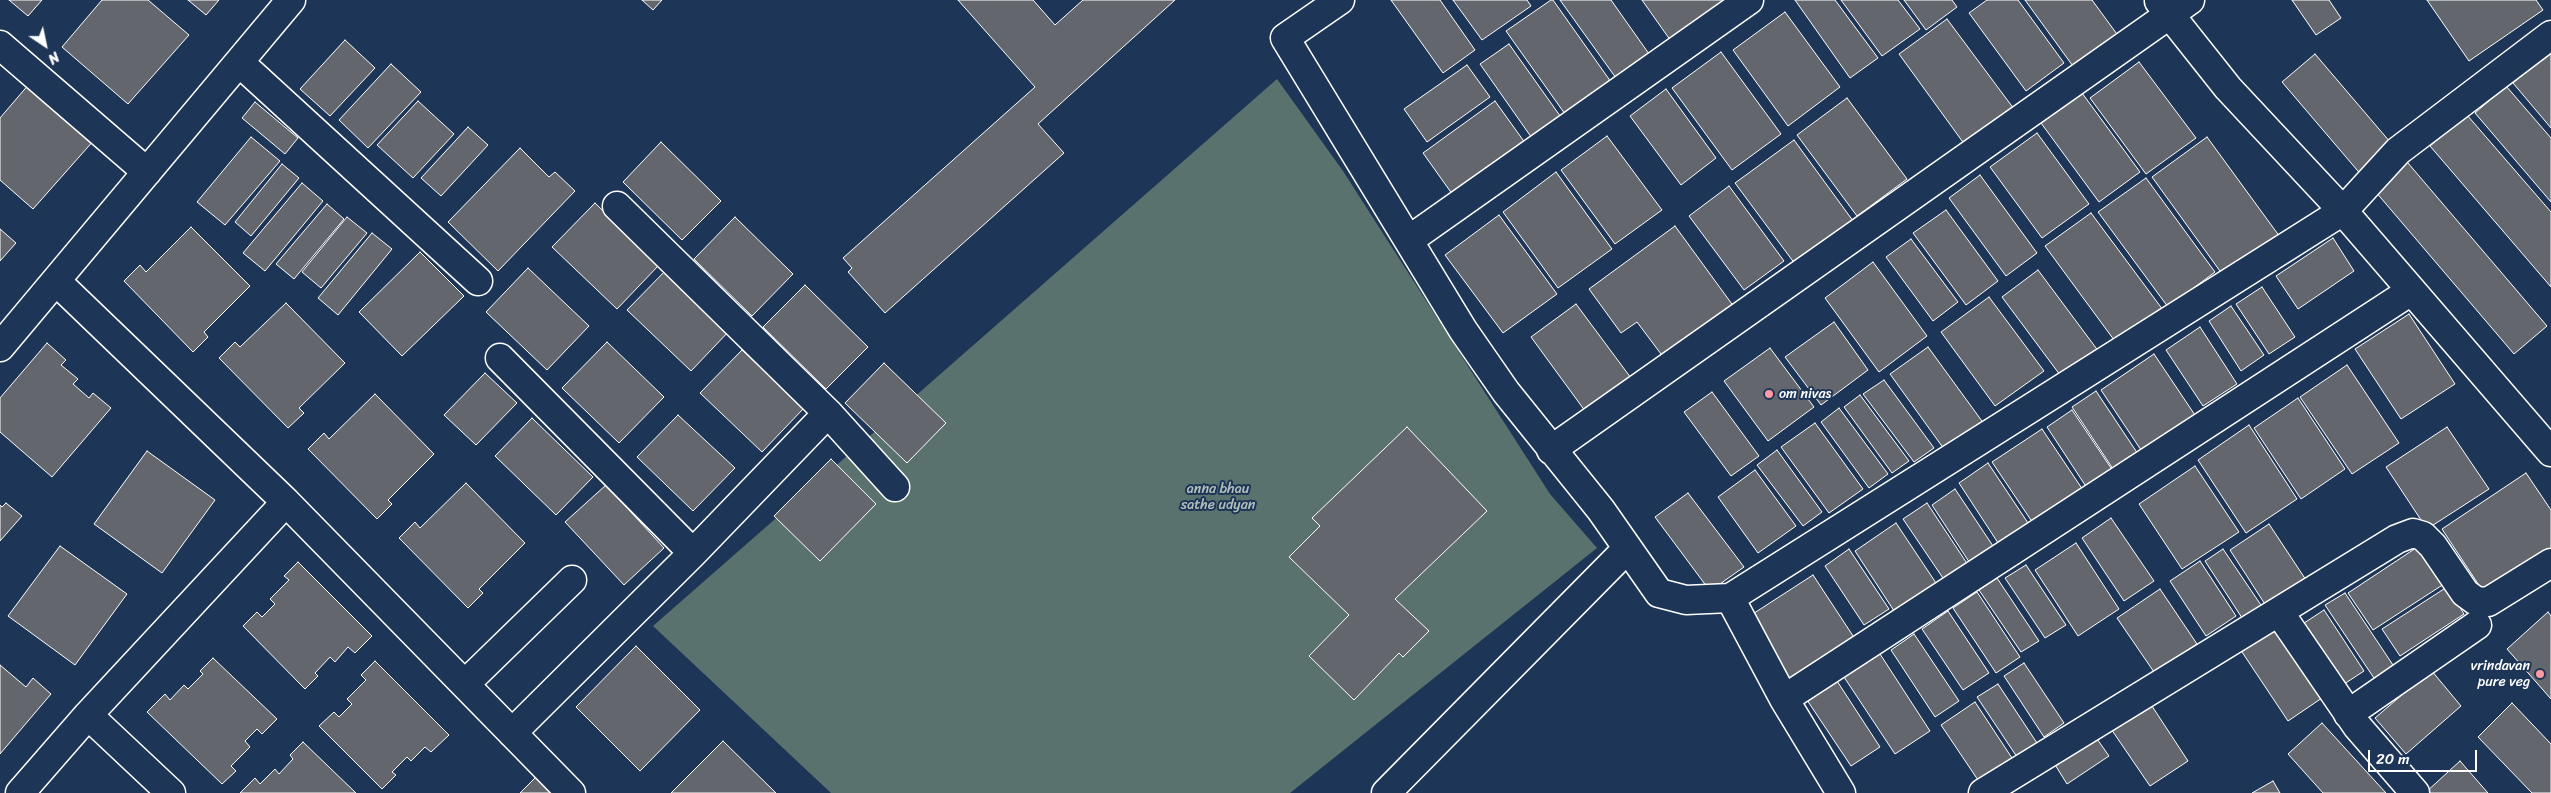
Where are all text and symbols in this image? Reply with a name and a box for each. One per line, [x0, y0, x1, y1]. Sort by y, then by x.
north arrow [20, 20, 70, 70]
text: N [43, 45, 65, 71]
place label: om nivas [1779, 386, 1831, 402]
marker: om nivas [1763, 388, 1775, 400]
park label: anna bhau sathe udyan [1181, 481, 1255, 514]
place label: vrindavan pure veg [2471, 658, 2530, 690]
marker: vrindavan pure veg [2534, 668, 2546, 680]
scale bar [2371, 740, 2480, 772]
text: 20 m [2376, 746, 2410, 772]

